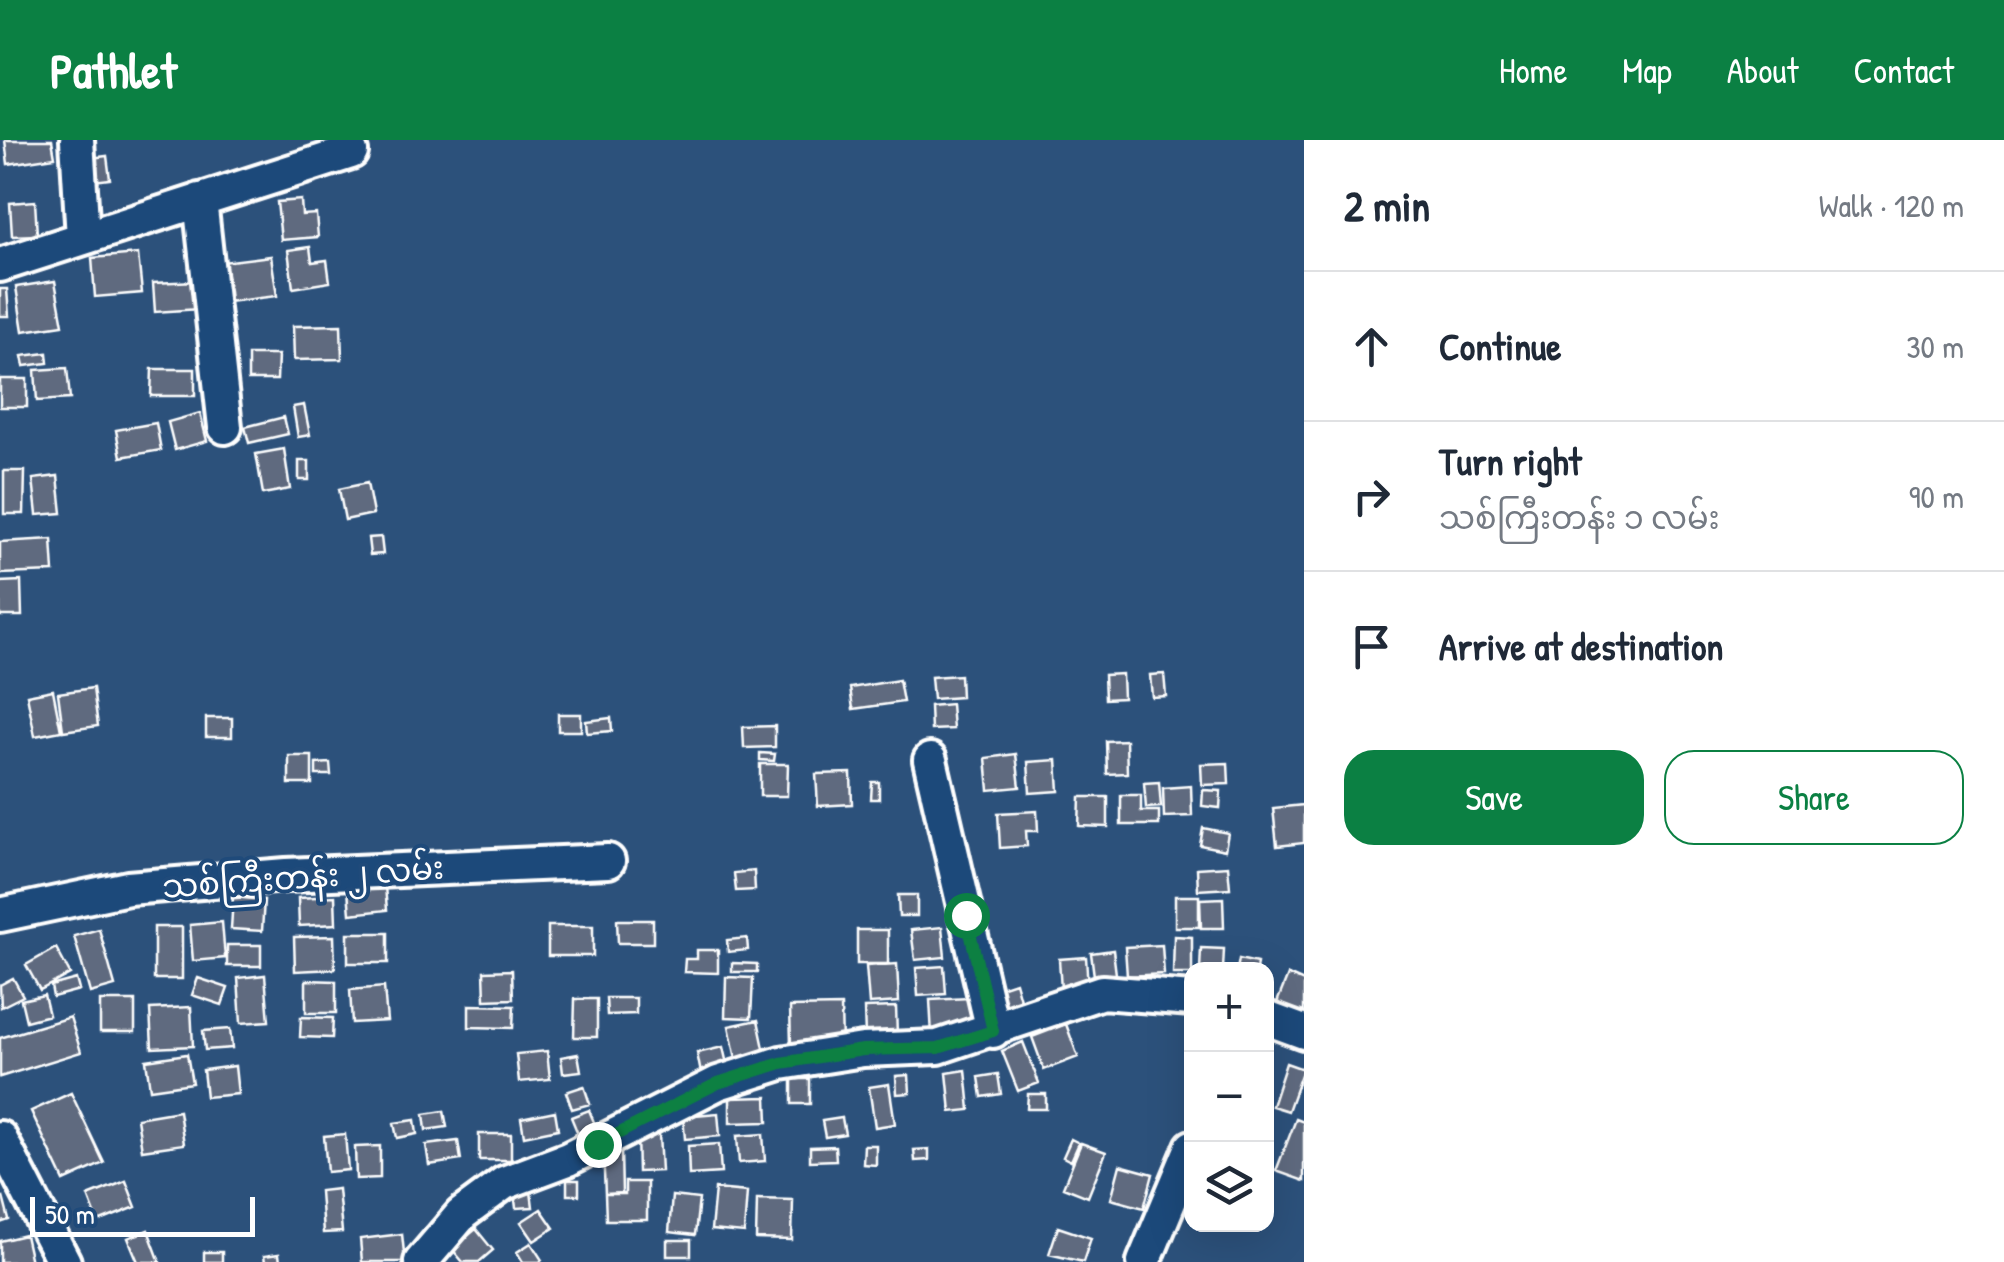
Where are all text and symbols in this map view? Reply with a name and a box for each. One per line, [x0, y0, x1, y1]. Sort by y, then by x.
text: Pathlet [50, 38, 177, 103]
text: Home [1499, 47, 1567, 94]
text: Map [1622, 47, 1672, 94]
text: About [1727, 47, 1799, 94]
text: Contact [1854, 47, 1954, 94]
text: 2 min [1344, 177, 1430, 234]
text: Walk · 120 m [1819, 184, 1964, 227]
icon: ahead [1344, 319, 1399, 374]
text: Continue [1439, 320, 1561, 372]
text: 30 m [1906, 325, 1964, 368]
text: Turn right [1439, 435, 1582, 487]
icon: right [1344, 469, 1399, 524]
text: 90 m [1909, 475, 1964, 518]
text: သစ်ကြီးတန်း ၁ လမ်း [1439, 496, 1720, 539]
icon: arrive [1344, 619, 1399, 674]
text: Arrive at destination [1439, 620, 1723, 672]
button: Save [1344, 750, 1644, 845]
button: Share [1664, 750, 1964, 845]
street label: သစ်ကြီးတန်း ၂ လမ်း [161, 844, 446, 913]
route start [944, 893, 990, 939]
map controls [1184, 962, 1274, 1232]
button: + [1184, 962, 1274, 1052]
button: − [1184, 1052, 1274, 1142]
route end [576, 1122, 622, 1168]
button: layers [1184, 1142, 1274, 1232]
scale bar [30, 1192, 255, 1236]
text: 50 m [45, 1195, 95, 1233]

